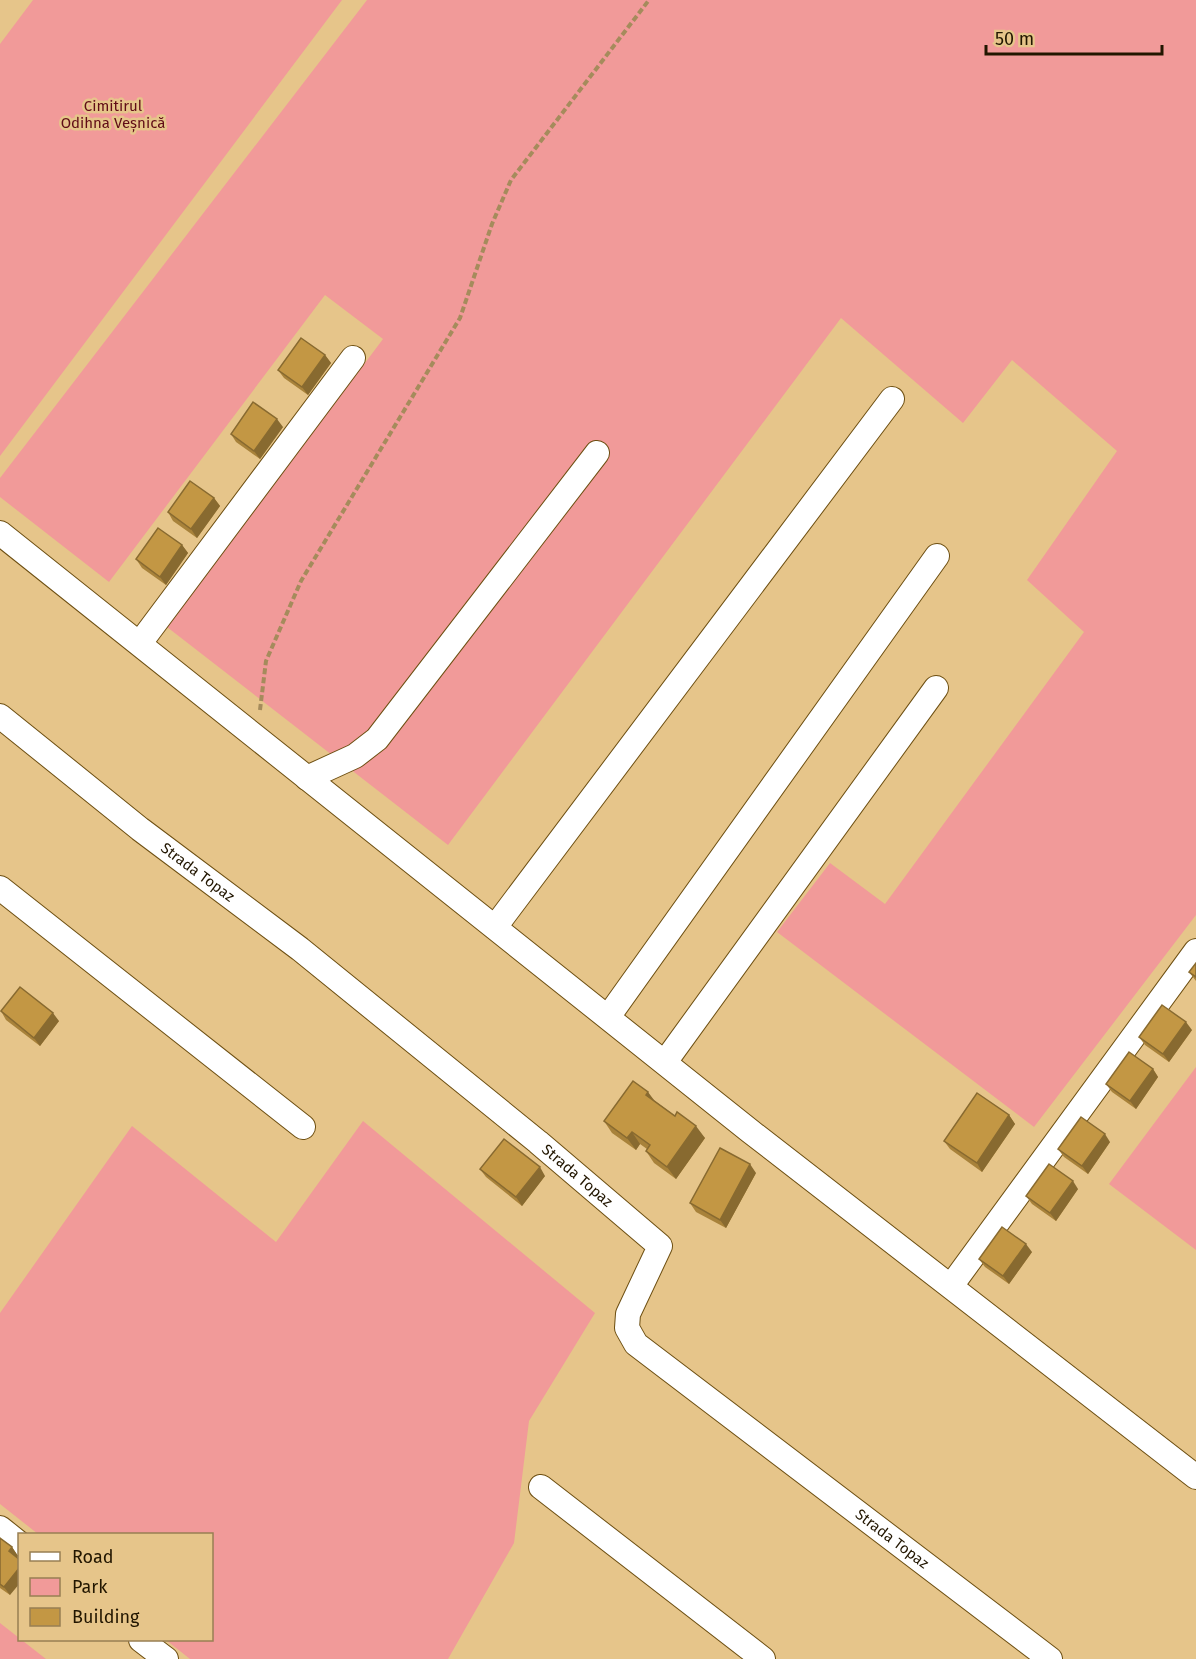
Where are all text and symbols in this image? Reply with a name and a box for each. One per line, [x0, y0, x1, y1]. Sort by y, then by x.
scale bar [986, 18, 1162, 56]
text: 50 m [995, 28, 1034, 50]
park label: Cimitirul Odihna Veșnică [61, 97, 165, 133]
street label: Strada Topaz [157, 839, 238, 906]
street label: Strada Topaz [538, 1140, 617, 1211]
street label: Strada Topaz [852, 1505, 933, 1573]
legend [18, 1533, 213, 1641]
text: Road [72, 1546, 114, 1568]
text: Park [72, 1576, 108, 1598]
text: Building [72, 1606, 140, 1628]

